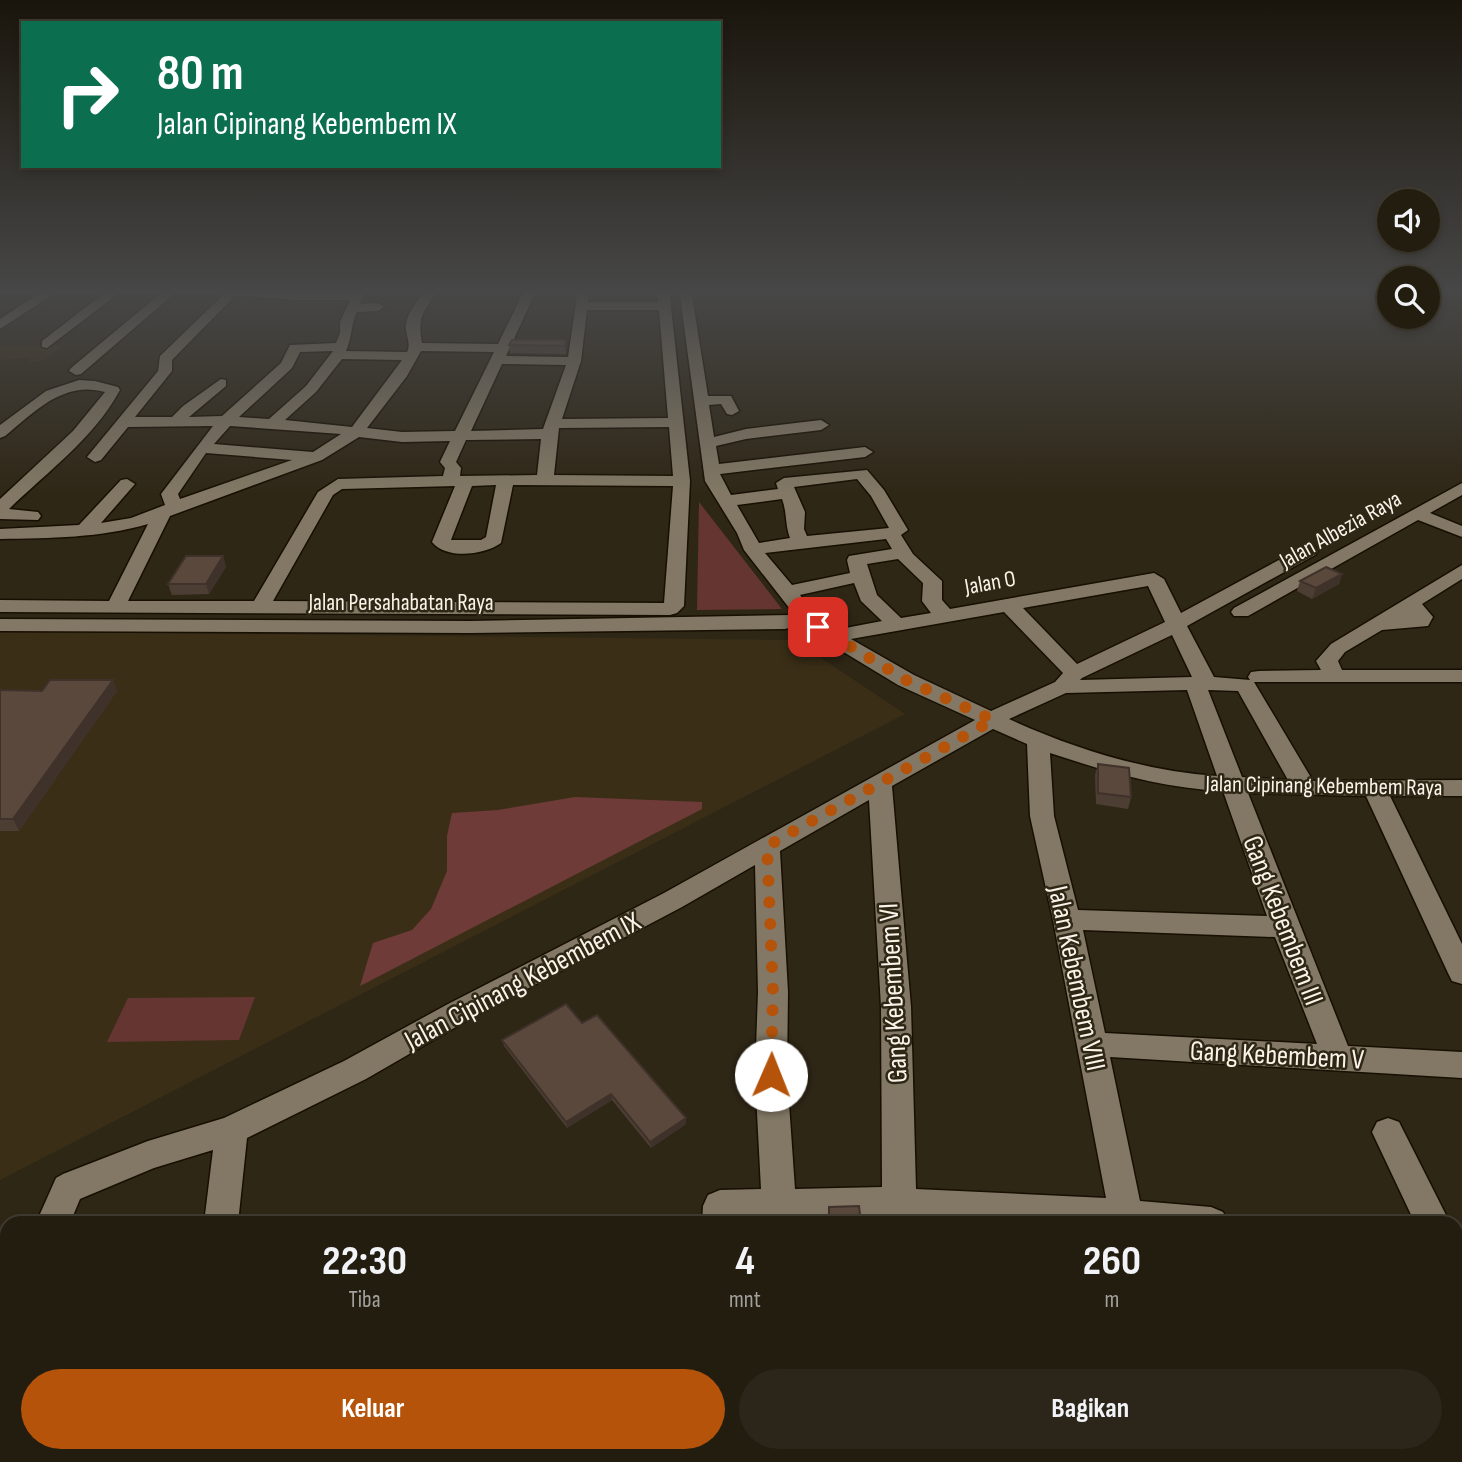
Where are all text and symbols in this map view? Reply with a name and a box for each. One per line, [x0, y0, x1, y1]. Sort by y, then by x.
text: 80 m [157, 45, 244, 104]
icon: right [42, 49, 133, 140]
text: Jalan Cipinang Kebembem IX [157, 105, 456, 144]
map controls [1377, 189, 1440, 329]
button: sound [1377, 189, 1440, 252]
button: search [1377, 266, 1440, 329]
street label: Jalan Albezia Raya [1274, 485, 1406, 575]
street label: Jalan O [961, 565, 1018, 601]
street label: Jalan Persahabatan Raya [307, 589, 494, 617]
pin [788, 597, 848, 657]
icon: arrive [799, 608, 837, 646]
street label: Jalan Cipinang Kebembem Raya [1204, 770, 1443, 802]
street label: Gang Kebembem III [1235, 831, 1330, 1010]
street label: Jalan Kebembem VIII [1041, 882, 1112, 1074]
street label: Gang Kebembem VI [872, 902, 915, 1084]
street label: Jalan Cipinang Kebembem IX [398, 905, 646, 1058]
street label: Gang Kebembem V [1189, 1034, 1365, 1077]
position arrow [734, 1038, 808, 1112]
text: 22:30 [322, 1236, 407, 1287]
text: 4 [735, 1236, 755, 1287]
text: 260 [1083, 1236, 1141, 1287]
text: Tiba [349, 1286, 381, 1314]
text: mnt [729, 1286, 761, 1314]
text: m [1104, 1286, 1119, 1314]
button: Keluar [21, 1369, 725, 1449]
button: Bagikan [739, 1369, 1442, 1449]

